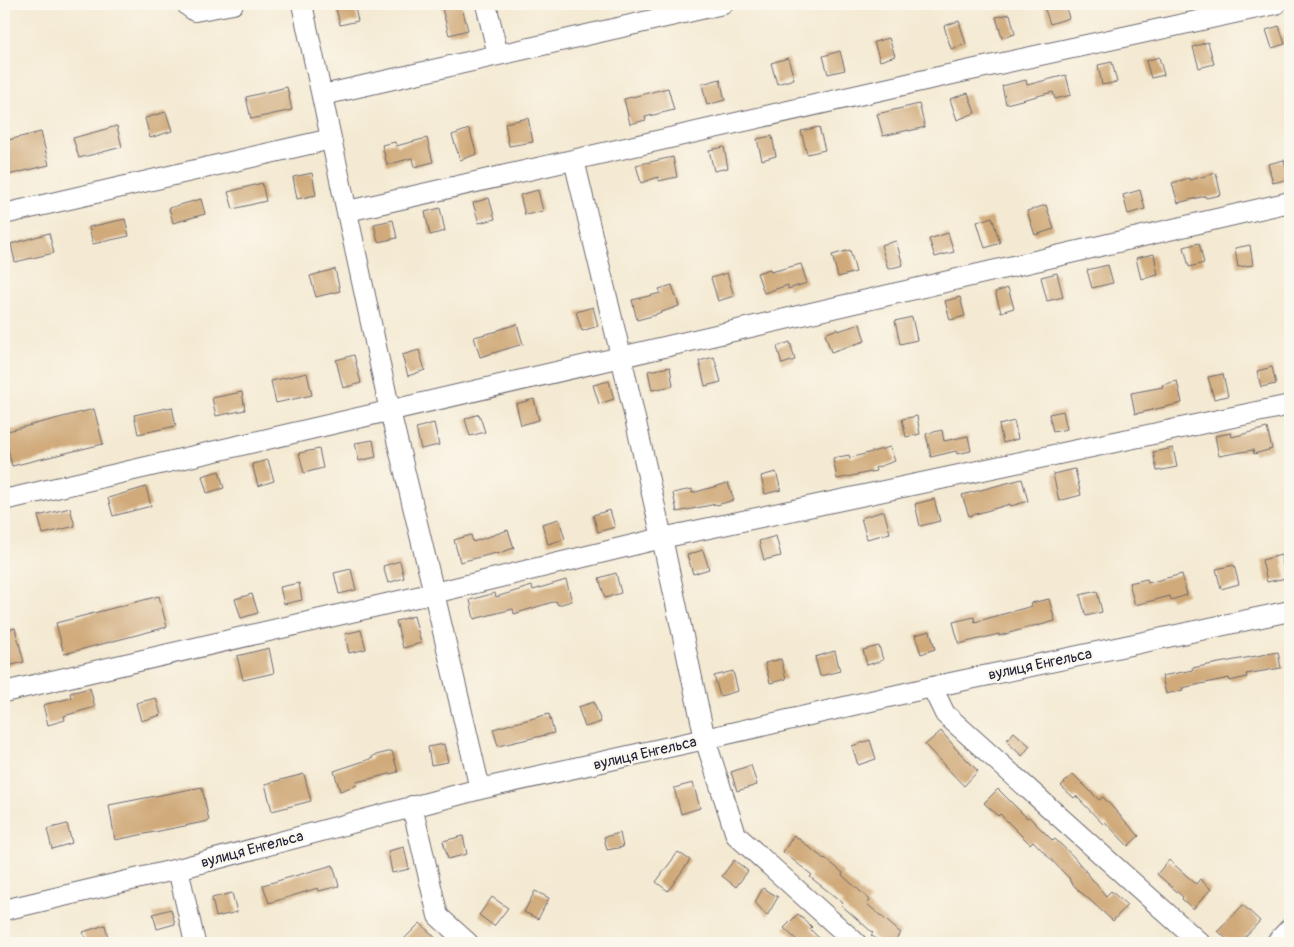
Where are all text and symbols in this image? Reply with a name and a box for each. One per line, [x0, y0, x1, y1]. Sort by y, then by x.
street label: вулиця Енгельса [987, 644, 1094, 685]
street label: вулиця Енгельса [592, 732, 699, 775]
street label: вулиця Енгельса [199, 827, 305, 872]

